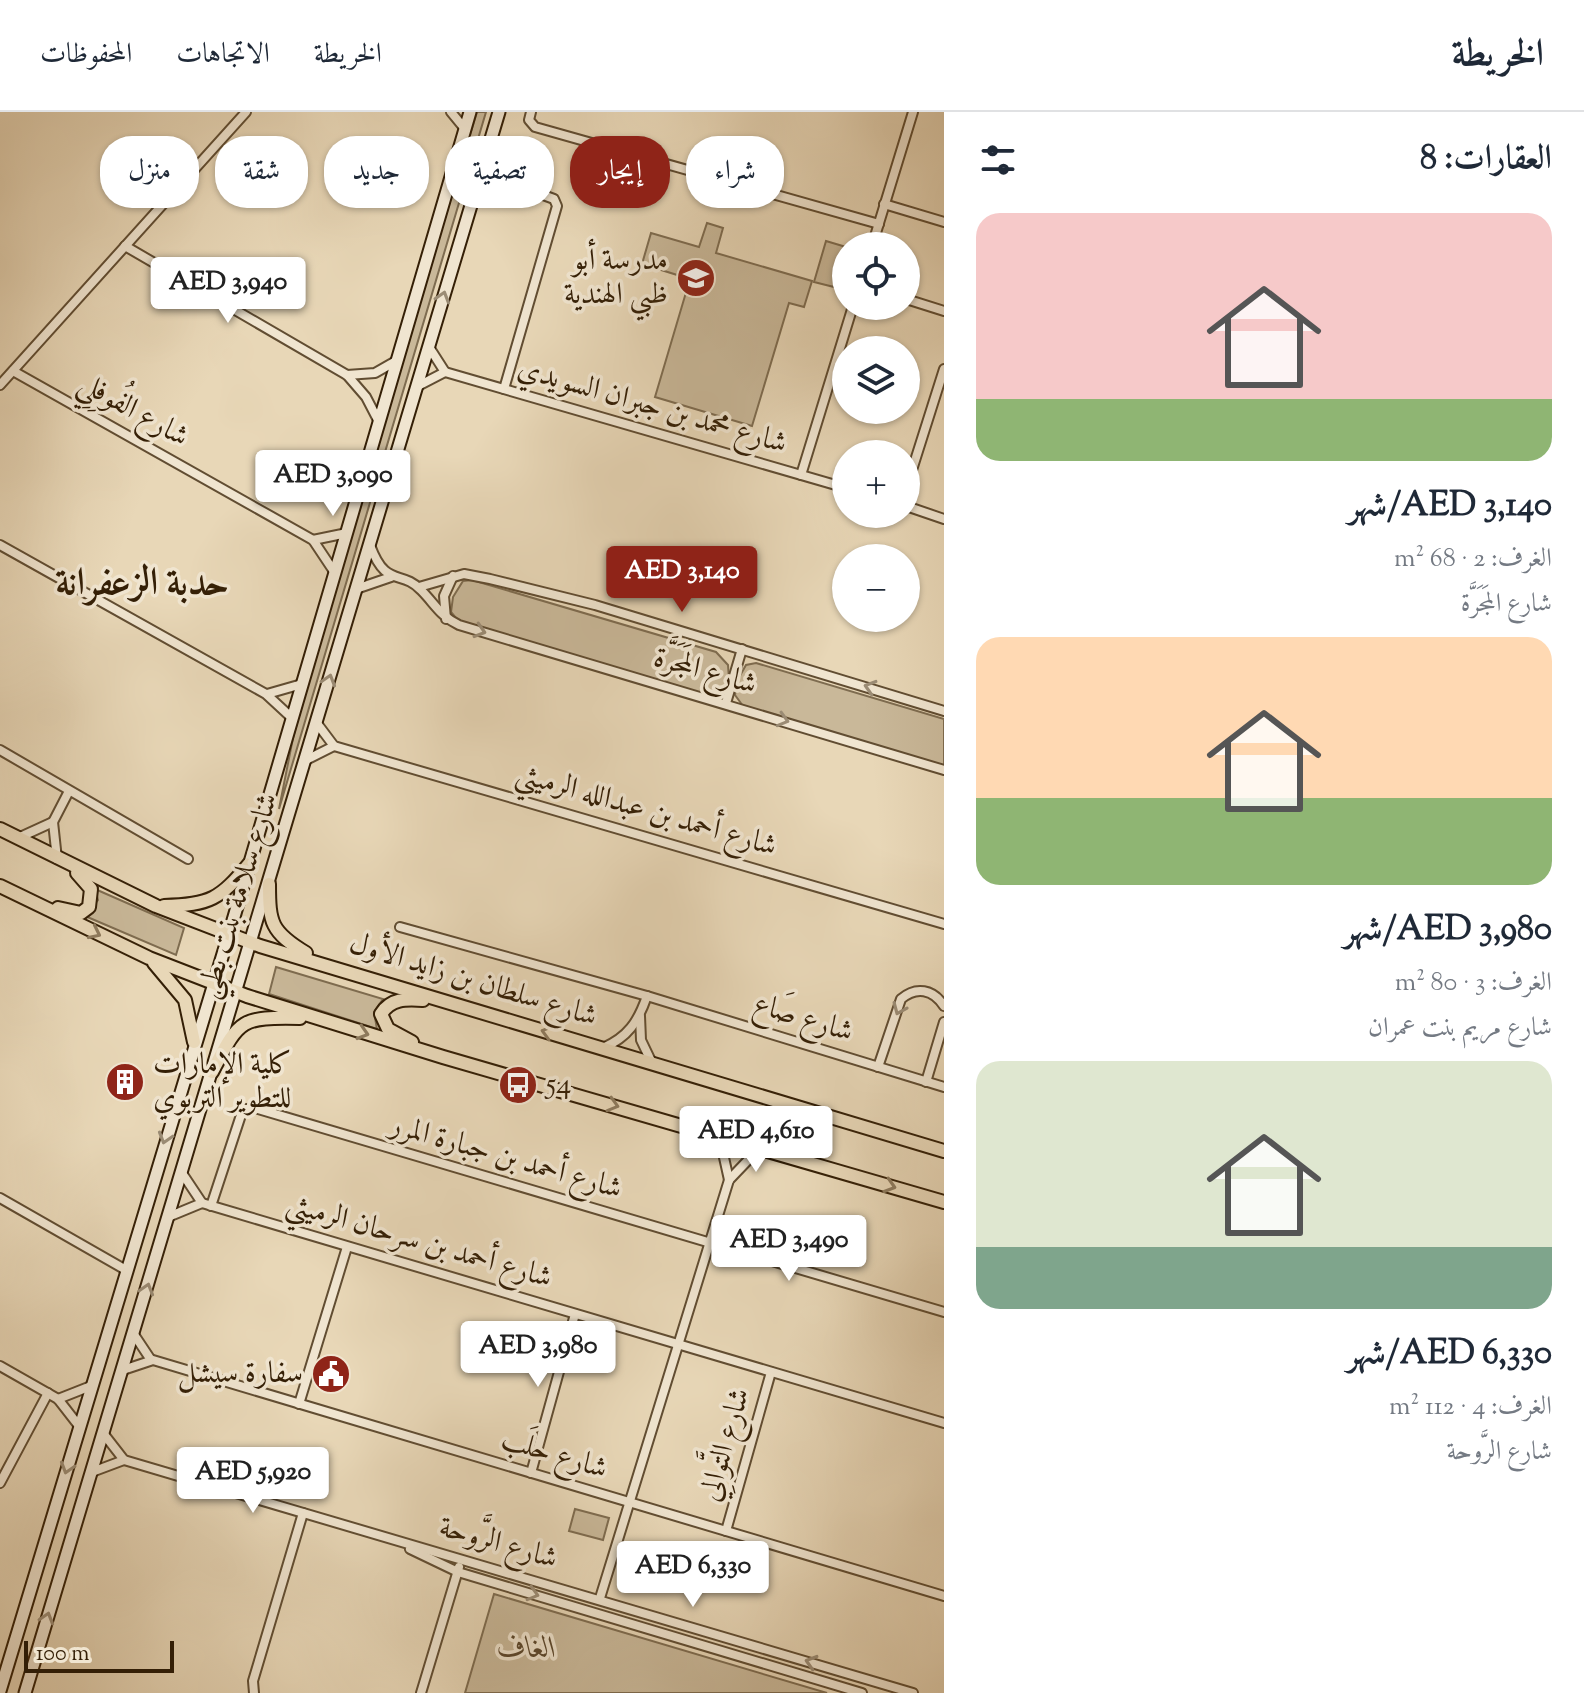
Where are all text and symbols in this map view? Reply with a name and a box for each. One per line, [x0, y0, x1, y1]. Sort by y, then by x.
text: الخريطة [1452, 29, 1544, 83]
text: المحفوظات [40, 35, 132, 75]
text: الاتجاهات [176, 35, 270, 75]
text: الخريطة [314, 35, 382, 75]
text: العقارات: 8 [1420, 135, 1552, 184]
chip: منزل [100, 136, 199, 208]
chip: شقة [215, 136, 308, 208]
chip: جديد [324, 136, 429, 208]
chip: تصفية [445, 136, 554, 208]
chip: إيجار [570, 136, 670, 208]
chip: شراء [686, 136, 784, 208]
icon: filters [976, 138, 1020, 182]
map controls [832, 232, 920, 632]
button: locate [832, 232, 920, 320]
place label: مدرسة أبو ظبي الهندية [564, 238, 668, 321]
pin: AED 3,940 [136, 257, 320, 325]
school or university icon: مدرسة أبو ظبي الهندية [675, 257, 717, 299]
text: AED 3,940 [169, 264, 287, 301]
icon: home [1192, 265, 1336, 409]
one-way arrow [434, 291, 450, 304]
button: layers [832, 336, 920, 424]
street label: شارع محمد بن جبران السويدي [512, 348, 792, 467]
street label: شارع الفُوفِلِي [67, 358, 199, 463]
button: + [832, 440, 920, 528]
pin: AED 3,090 [241, 450, 425, 518]
text: AED 3,090 [273, 457, 393, 494]
text: AED 3,140/شهر [1348, 482, 1552, 531]
text: الغرف: 2 · 68 m² [1394, 541, 1552, 578]
button: − [832, 544, 920, 632]
pin: AED 3,140 [590, 546, 774, 614]
text: AED 3,140 [624, 553, 740, 590]
district label: حدبة الزعفرانة [55, 558, 229, 612]
text: شارع المَجَرَّة [1461, 586, 1552, 623]
one-way arrow [473, 622, 487, 638]
street label: شارع المَجَرَّة [648, 631, 763, 708]
one-way arrow [320, 674, 336, 688]
one-way arrow [863, 680, 877, 696]
icon: home [1192, 689, 1336, 833]
one-way arrow [776, 711, 790, 727]
street label: شارع أحمد بن عبدالله الرميثي [509, 751, 782, 873]
street label: شارع سلامة بنت بطي [187, 788, 294, 1005]
text: AED 3,980/شهر [1343, 906, 1552, 955]
street label: شارع سلطان بن زايد الأول [343, 921, 603, 1040]
one-way arrow [87, 923, 102, 939]
text: الغرف: 3 · 80 m² [1395, 965, 1552, 1002]
street label: شارع صَاع [747, 981, 859, 1055]
one-way arrow [892, 1000, 908, 1015]
text: شارع مريم بنت عمران [1368, 1010, 1552, 1047]
one-way arrow [356, 1024, 370, 1040]
one-way arrow [541, 1025, 555, 1041]
place label: كلية الإمارات للتطوير التربوي [153, 1044, 292, 1121]
building icon: كلية الإمارات للتطوير التربوي [104, 1061, 146, 1103]
bus stop icon: 54 [497, 1064, 539, 1106]
place label: 54 [544, 1064, 571, 1107]
one-way arrow [606, 1096, 620, 1112]
street label: شارع أحمد بن جبارة المرر [382, 1102, 628, 1213]
pin: AED 4,610 [664, 1106, 848, 1174]
text: AED 4,610 [697, 1113, 815, 1150]
icon: home [1192, 1113, 1336, 1257]
one-way arrow [158, 1131, 174, 1145]
one-way arrow [882, 1177, 896, 1193]
street label: شارع أحمد بن سرحان الرميثي [280, 1182, 558, 1304]
pin: AED 3,490 [697, 1215, 881, 1283]
text: AED 3,490 [729, 1222, 849, 1259]
one-way arrow [138, 1283, 154, 1296]
pin: AED 3,980 [446, 1321, 630, 1389]
text: AED 3,980 [479, 1328, 597, 1365]
text: AED 6,330/شهر [1347, 1330, 1552, 1379]
place label: سفارة سيشل [178, 1353, 303, 1396]
public building icon: سفارة سيشل [310, 1353, 352, 1395]
street label: شارع التَّوالِي [683, 1382, 764, 1507]
text: الغرف: 4 · 112 m² [1389, 1389, 1552, 1426]
street label: شارع حلَب [495, 1416, 613, 1492]
text: شارع الرَّوحة [1446, 1434, 1552, 1471]
pin: AED 5,920 [161, 1447, 345, 1515]
text: AED 5,920 [195, 1454, 311, 1491]
one-way arrow [60, 1461, 76, 1474]
street label: شارع الرَّوحة [433, 1500, 564, 1582]
pin: AED 6,330 [601, 1541, 785, 1609]
text: AED 6,330 [635, 1548, 751, 1585]
one-way arrow [525, 1585, 539, 1601]
one-way arrow [38, 1612, 54, 1626]
park label: الغاف [497, 1628, 557, 1671]
scale bar [24, 1637, 174, 1673]
text: 100 m [36, 1639, 89, 1671]
one-way arrow [805, 1655, 819, 1671]

